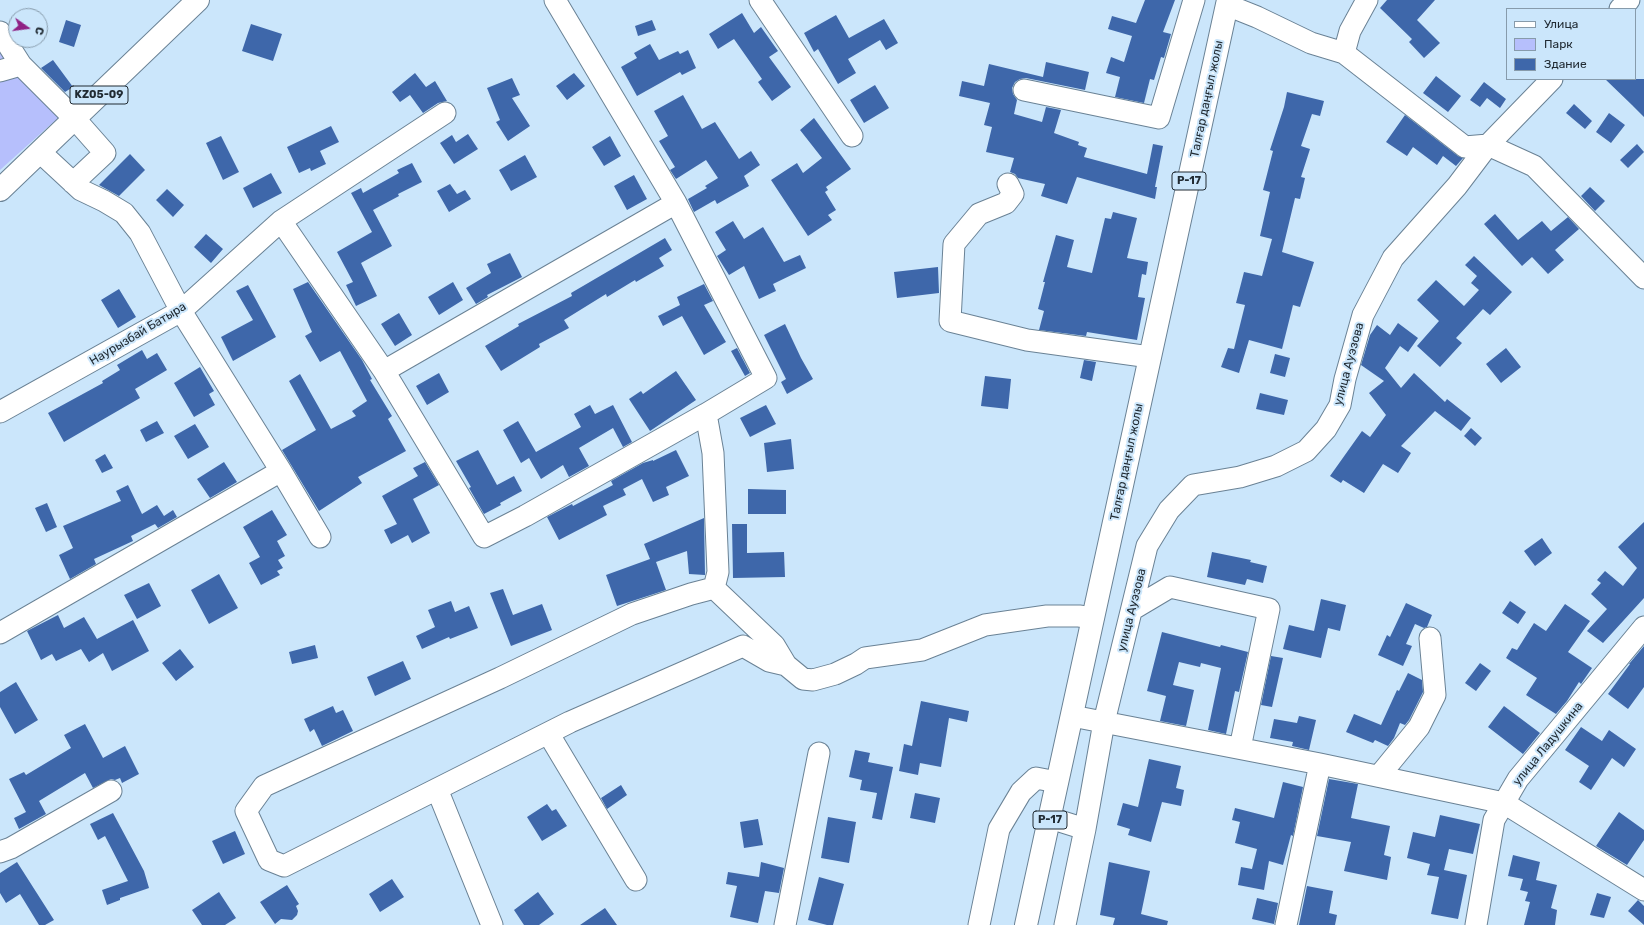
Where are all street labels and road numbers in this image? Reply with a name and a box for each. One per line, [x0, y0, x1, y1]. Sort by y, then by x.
street label: Талғар даңғыл жолы [1188, 39, 1226, 159]
road number: KZ05-09 [70, 86, 128, 104]
road number: P-17 [1172, 172, 1206, 190]
street label: Наурызбай Батыра [87, 299, 189, 369]
street label: улица Ауэзова [1331, 321, 1367, 407]
street label: Талғар даңғыл жолы [1108, 402, 1146, 522]
street label: улица Ауэзова [1115, 567, 1149, 653]
street label: улица Ладушкина [1510, 699, 1586, 789]
road number: P-17 [1033, 811, 1067, 829]

